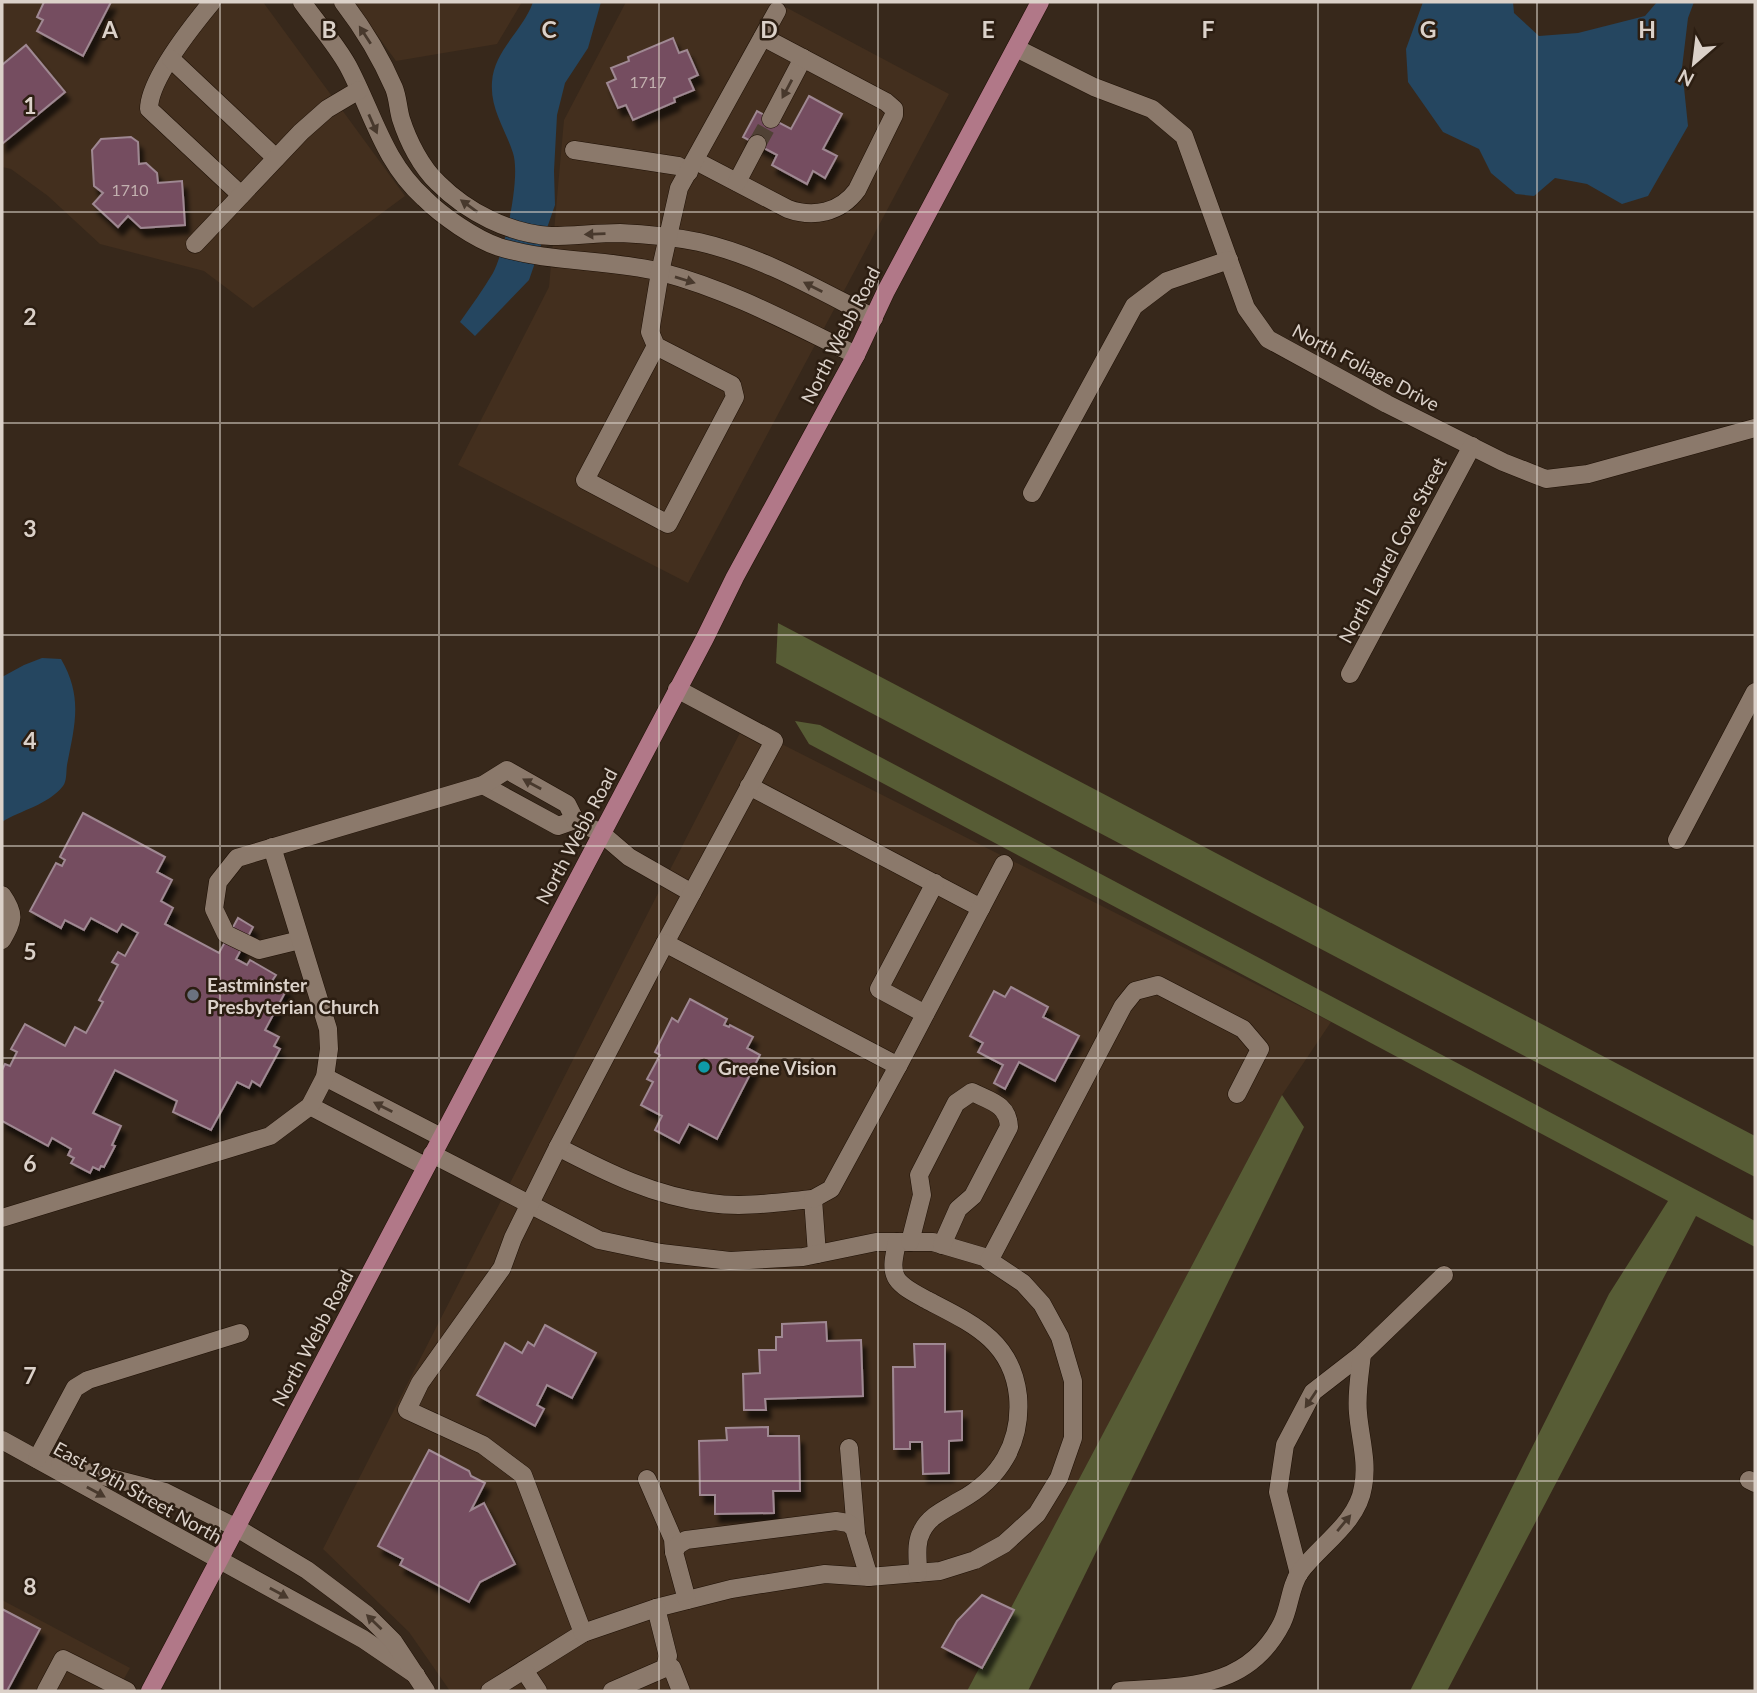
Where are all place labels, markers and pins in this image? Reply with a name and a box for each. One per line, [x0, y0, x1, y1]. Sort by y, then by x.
place label: Eastminster Presbyterian Church [207, 973, 379, 1018]
marker: Eastminster Presbyterian Church [185, 987, 201, 1003]
place label: Greene Vision [718, 1056, 836, 1079]
marker: Greene Vision [696, 1059, 712, 1075]

